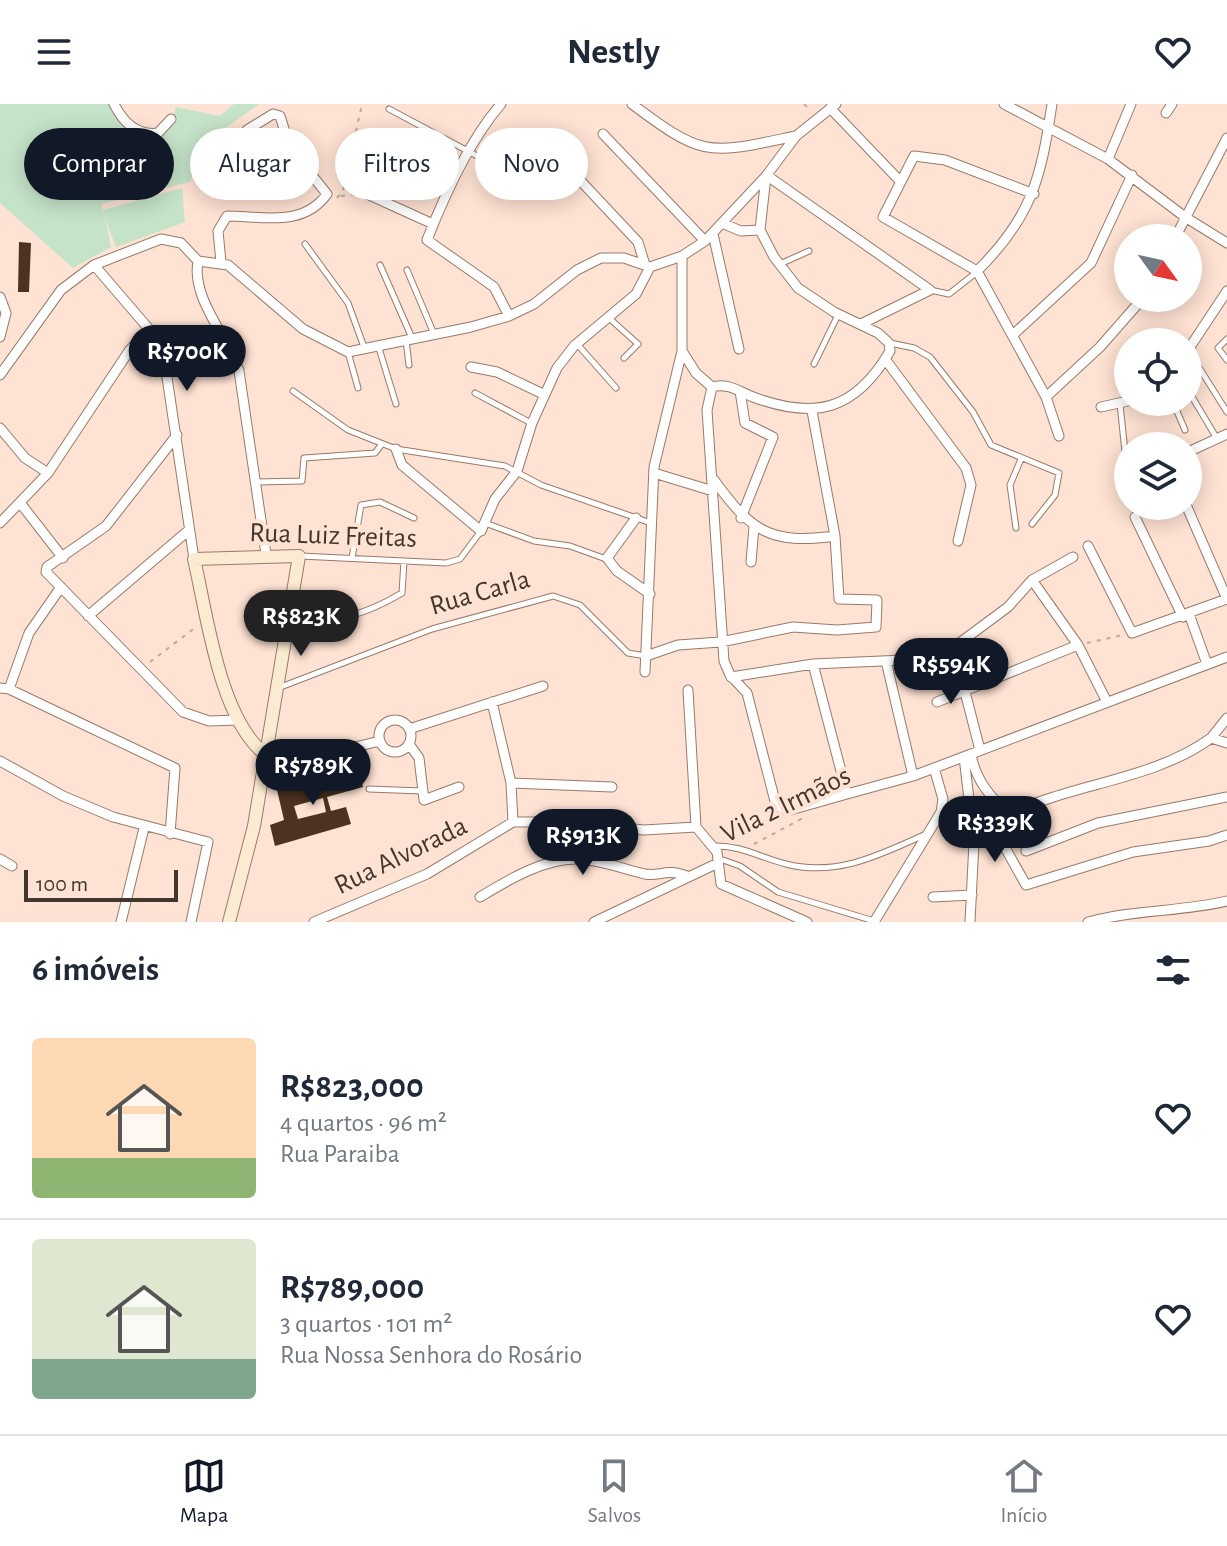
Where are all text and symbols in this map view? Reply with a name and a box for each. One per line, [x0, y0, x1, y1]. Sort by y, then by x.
icon: menu [32, 30, 76, 74]
icon: heart [1151, 30, 1195, 74]
text: Nestly [567, 34, 660, 70]
chip: Comprar [24, 128, 174, 200]
chip: Alugar [190, 128, 319, 200]
chip: Filtros [335, 128, 459, 200]
chip: Novo [475, 128, 588, 200]
north arrow [1114, 224, 1202, 312]
map controls [1114, 224, 1202, 520]
pin: R$700K [122, 325, 252, 393]
button: locate [1114, 328, 1202, 416]
text: R$700K [147, 338, 227, 364]
button: layers [1114, 432, 1202, 520]
street label: Rua Luiz Freitas [249, 519, 417, 553]
street label: Rua Carla [427, 565, 533, 621]
pin: R$823K [236, 590, 366, 658]
text: R$823K [262, 603, 340, 629]
pin: R$594K [886, 638, 1016, 706]
text: R$594K [911, 651, 991, 677]
pin: R$789K [248, 739, 378, 807]
text: R$789K [274, 752, 352, 778]
street label: Vila 2 Irmãos [717, 762, 855, 848]
pin: R$339K [930, 796, 1060, 864]
pin: R$913K [518, 809, 648, 877]
text: R$339K [956, 809, 1034, 835]
street label: Rua Alvorada [330, 812, 472, 900]
text: R$913K [545, 822, 621, 848]
scale bar [24, 866, 178, 902]
text: 100 m [36, 873, 88, 895]
icon: filters [1151, 948, 1195, 992]
text: 6 imóveis [32, 953, 159, 987]
icon: home [96, 1070, 192, 1166]
text: R$823,000 [280, 1070, 424, 1104]
icon: heart [1151, 1096, 1195, 1140]
text: 4 quartos · 96 m² [280, 1110, 447, 1136]
text: Rua Paraiba [280, 1141, 400, 1167]
icon: home [96, 1271, 192, 1367]
text: R$789,000 [280, 1271, 424, 1305]
icon: heart [1151, 1297, 1195, 1341]
text: 3 quartos · 101 m² [280, 1311, 452, 1337]
text: Rua Nossa Senhora do Rosário [280, 1342, 582, 1368]
tab: Mapa [180, 1454, 228, 1528]
tab: Salvos [588, 1454, 641, 1528]
tab: Início [1000, 1454, 1047, 1528]

